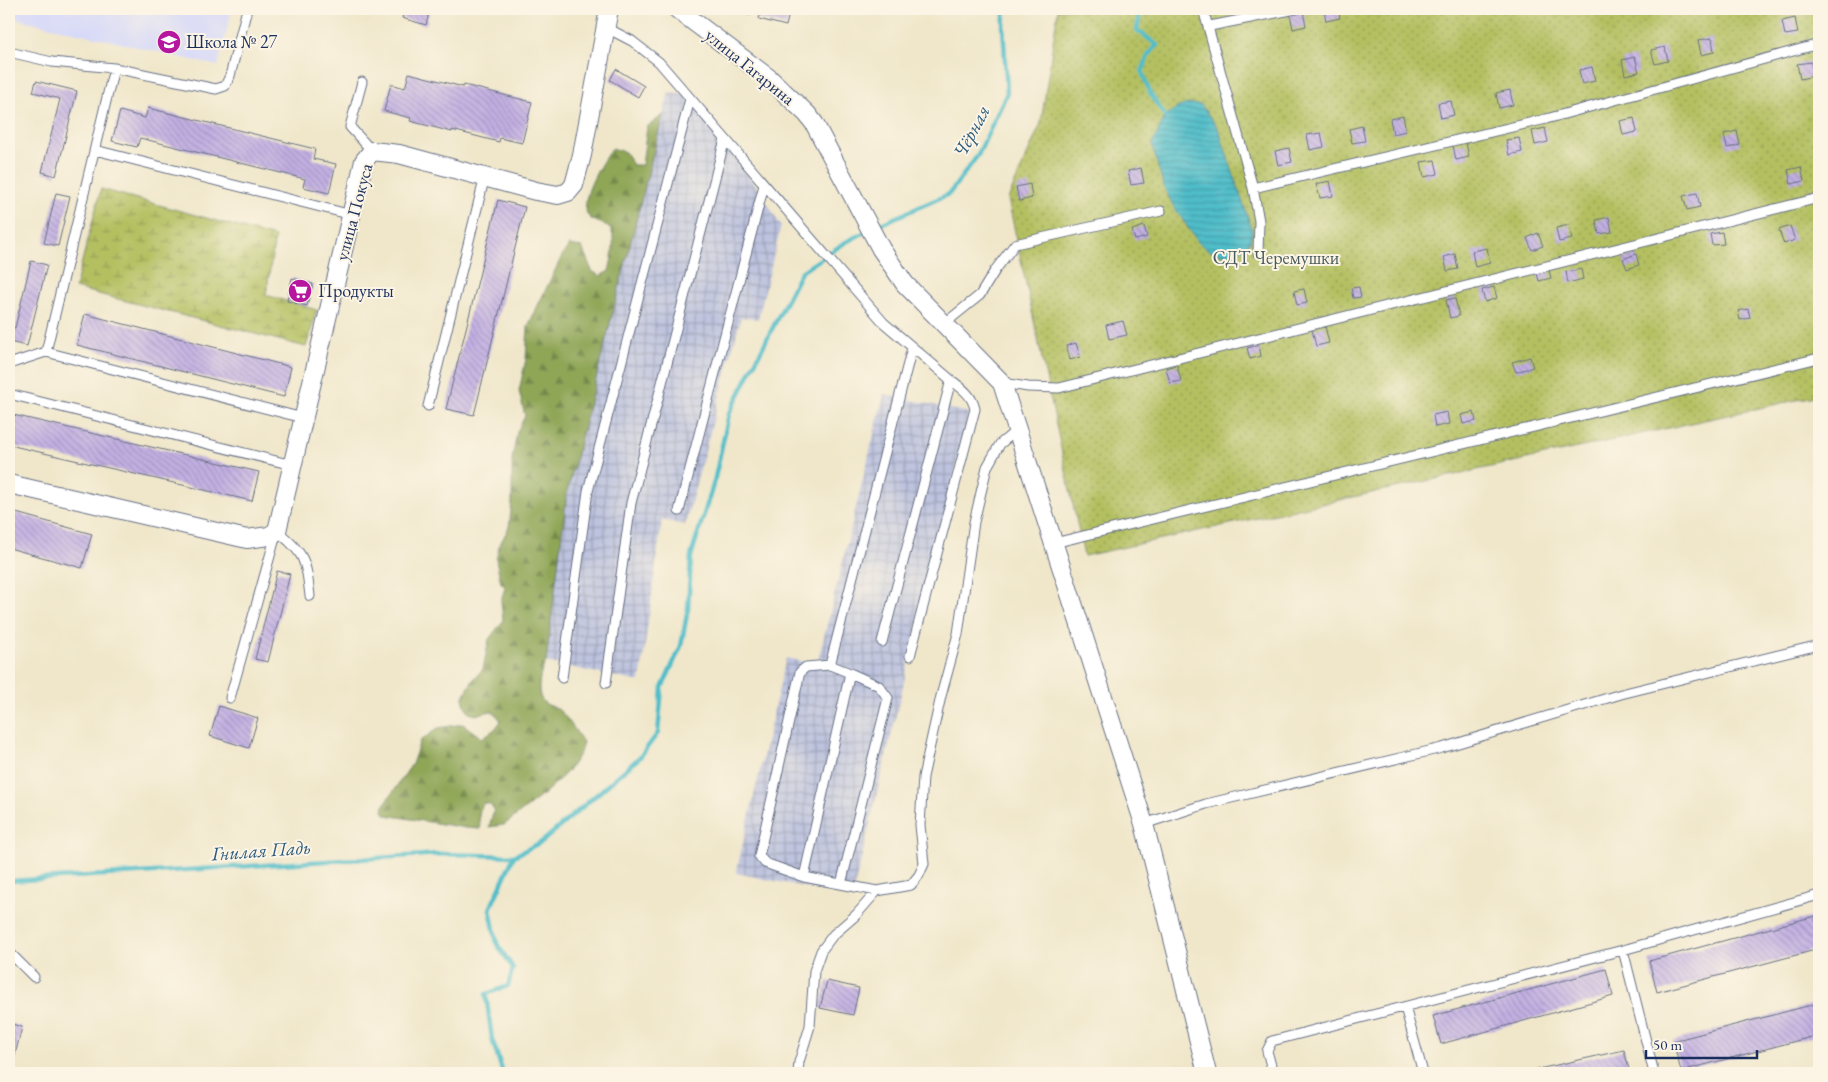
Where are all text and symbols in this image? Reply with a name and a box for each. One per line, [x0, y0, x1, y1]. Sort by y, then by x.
street label: улица Гагарина [701, 23, 801, 110]
school or university icon: Школа № 27 [156, 29, 182, 55]
place label: Школа № 27 [186, 30, 278, 53]
water label: Чёрная [947, 101, 996, 162]
street label: улица Покуса [330, 160, 378, 263]
park label: СДТ Черемушки [1213, 246, 1340, 269]
supermarket icon: Продукты [287, 278, 313, 304]
place label: Продукты [318, 279, 394, 302]
water label: Гнилая Падь [210, 835, 312, 867]
scale bar [1646, 1027, 1757, 1059]
text: 50 m [1653, 1035, 1682, 1054]

